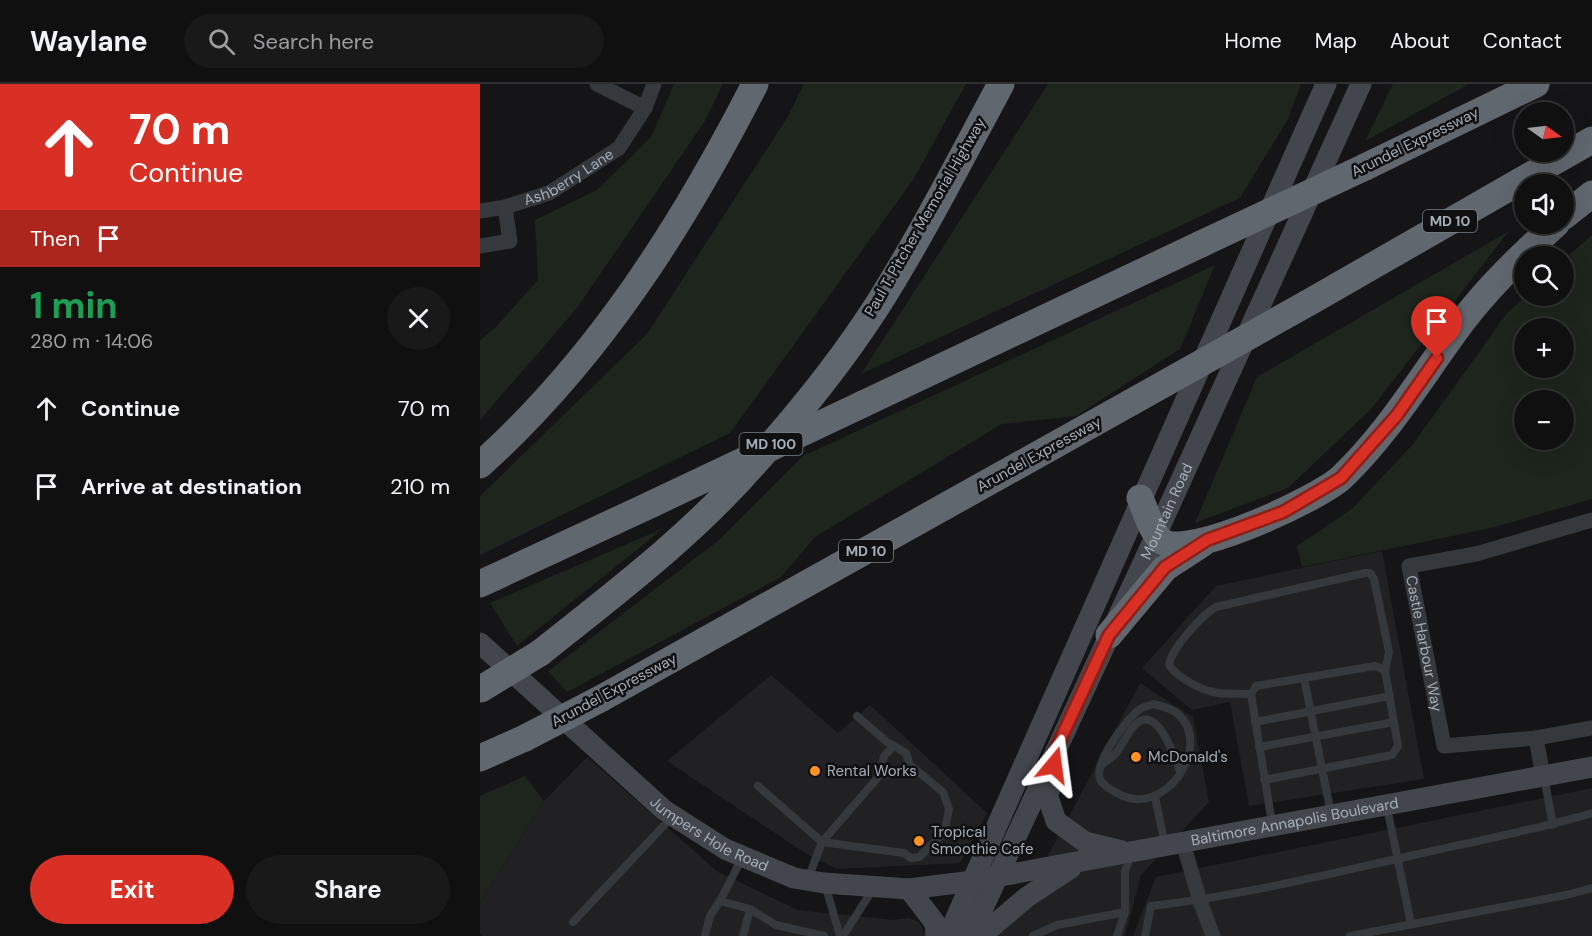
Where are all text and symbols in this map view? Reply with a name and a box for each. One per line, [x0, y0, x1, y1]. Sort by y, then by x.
search box [184, 14, 604, 68]
text: Waylane [30, 23, 148, 60]
icon: search [205, 25, 238, 58]
text: Search here [253, 27, 374, 56]
text: Home [1224, 27, 1282, 55]
text: Map [1315, 27, 1357, 55]
text: About [1390, 27, 1450, 55]
text: Contact [1483, 27, 1562, 55]
text: 70 m [129, 102, 230, 157]
street label: Arundel Expressway [1348, 102, 1483, 182]
north arrow [1514, 102, 1574, 162]
map controls [1514, 102, 1574, 450]
icon: ahead [30, 108, 108, 186]
street label: Paul T. Pitcher Memorial Highway [860, 114, 991, 320]
street label: Ashberry Lane [521, 144, 617, 210]
text: Continue [129, 155, 243, 190]
button: sound [1514, 174, 1574, 234]
road number: MD 10 [1423, 210, 1477, 232]
icon: arrive [92, 222, 125, 255]
text: Then [30, 224, 80, 253]
button: search [1514, 246, 1574, 306]
text: 1 min [30, 282, 118, 329]
button: close [387, 287, 450, 350]
pin [1411, 296, 1462, 358]
icon: arrive [1420, 305, 1453, 338]
button: + [1514, 318, 1574, 378]
text: 280 m · 14:06 [30, 328, 153, 354]
button: − [1514, 390, 1574, 450]
icon: ahead [30, 392, 63, 425]
text: Continue [81, 394, 180, 423]
text: 70 m [398, 394, 450, 423]
street label: Arundel Expressway [973, 411, 1105, 497]
road number: MD 100 [740, 433, 802, 455]
street label: Mountain Road [1136, 460, 1197, 563]
icon: arrive [30, 470, 63, 503]
text: Arrive at destination [81, 472, 302, 501]
text: 210 m [390, 472, 450, 501]
road number: MD 10 [839, 540, 893, 562]
street label: Castle Harbour Way [1401, 574, 1447, 714]
street label: Arundel Expressway [548, 648, 681, 732]
position arrow [1022, 733, 1086, 797]
place label: McDonald's [1148, 747, 1228, 767]
marker: McDonald's [1129, 750, 1143, 764]
place label: Rental Works [827, 761, 917, 781]
marker: Rental Works [808, 764, 822, 778]
street label: Jumpers Hole Road [646, 792, 772, 876]
street label: Baltimore Annapolis Boulevard [1189, 793, 1400, 851]
place label: Tropical Smoothie Cafe [931, 822, 1033, 859]
marker: Tropical Smoothie Cafe [912, 834, 926, 848]
button: Exit [30, 855, 234, 924]
button: Share [246, 855, 450, 924]

